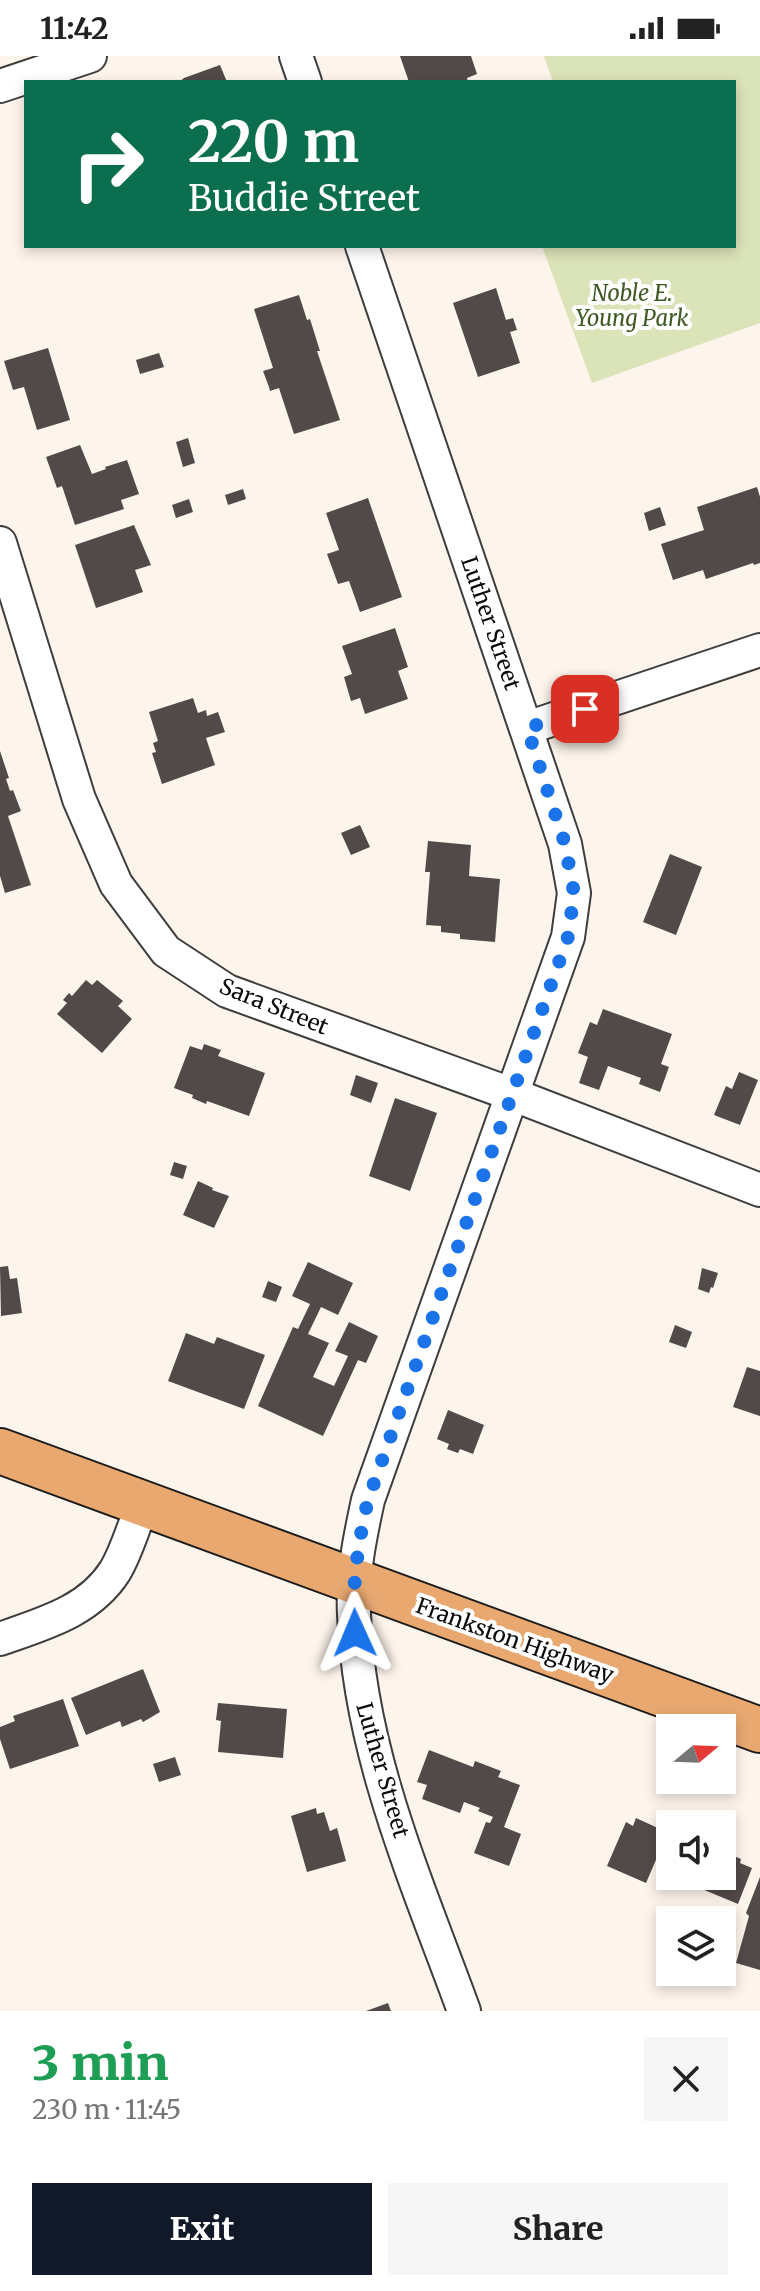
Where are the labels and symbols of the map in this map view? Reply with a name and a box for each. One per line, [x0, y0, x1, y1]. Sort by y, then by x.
park label: Noble E. Young Park [575, 279, 689, 332]
street label: Luther Street [455, 553, 527, 694]
pin [551, 675, 619, 743]
street label: Sara Street [216, 972, 333, 1041]
position arrow [313, 1591, 397, 1675]
street label: Frankston Highway [412, 1591, 618, 1689]
street label: Luther Street [350, 1699, 416, 1841]
north arrow [656, 1714, 736, 1794]

